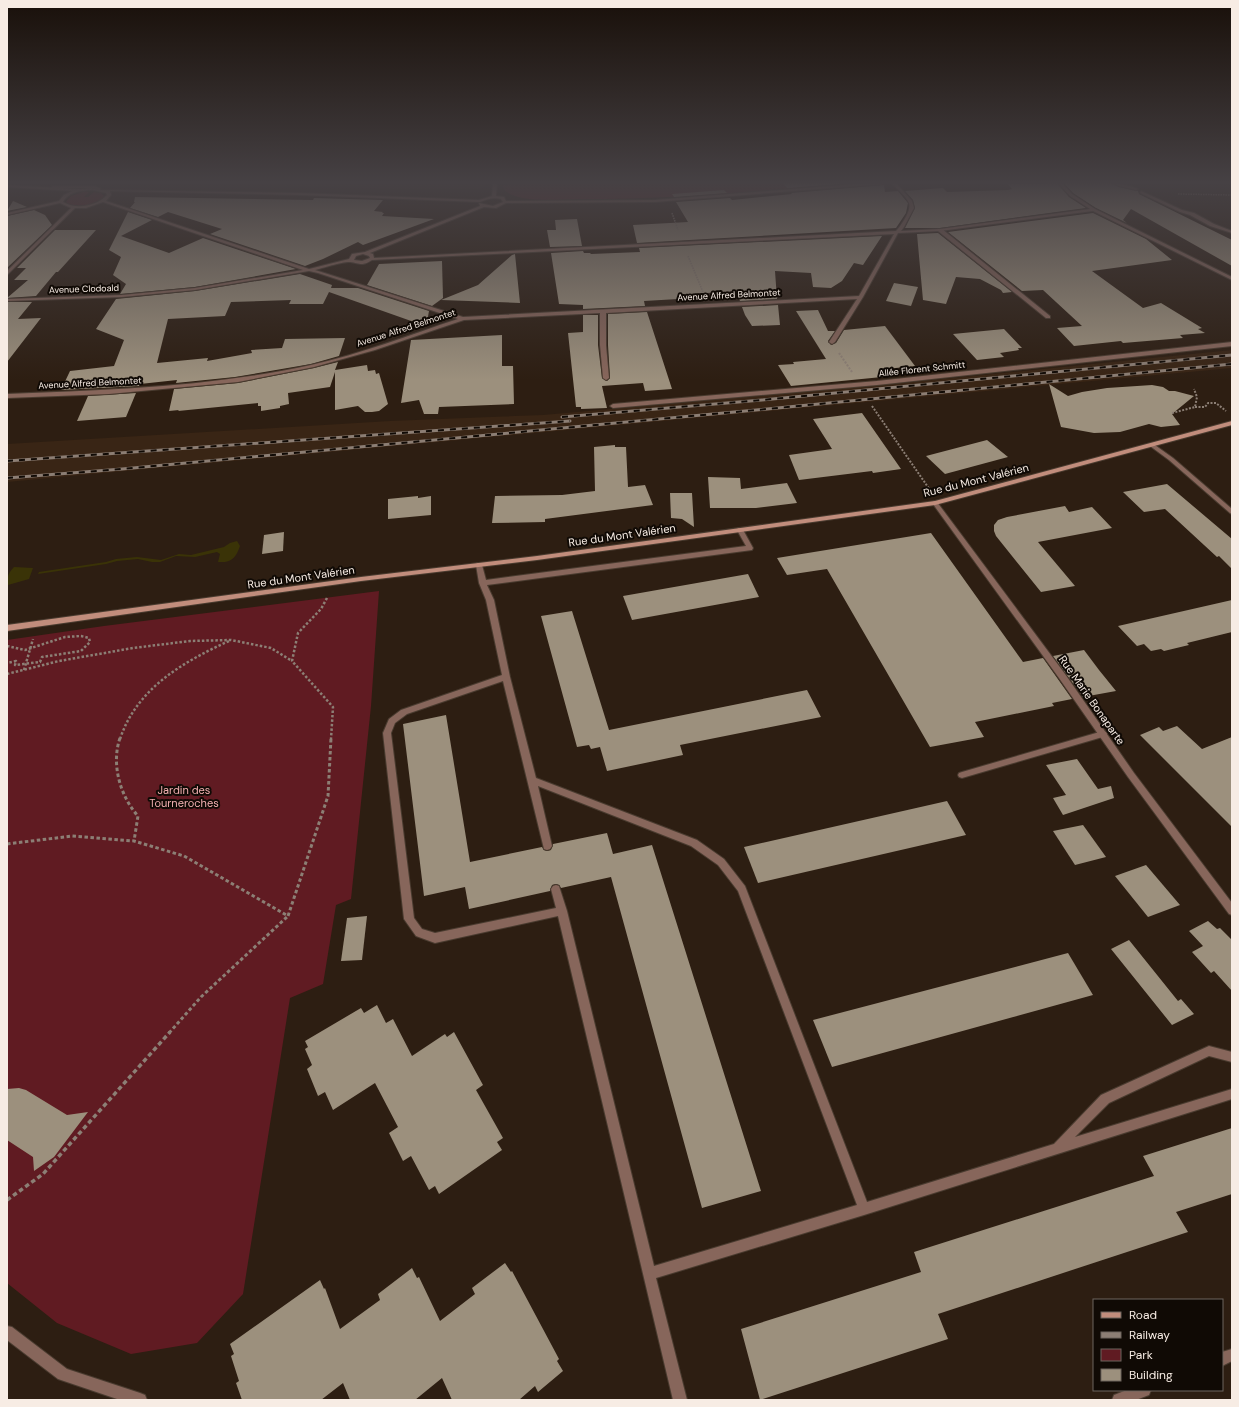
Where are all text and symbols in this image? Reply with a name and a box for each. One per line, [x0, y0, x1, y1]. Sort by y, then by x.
street label: Avenue Clodoald [49, 282, 120, 296]
street label: Avenue Alfred Belmontet [677, 286, 781, 304]
street label: Avenue Alfred Belmontet [355, 306, 457, 350]
street label: Allée Florent Schmitt [878, 358, 966, 380]
street label: Avenue Alfred Belmontet [38, 374, 142, 392]
street label: Rue du Mont Valérien [922, 460, 1030, 500]
street label: Rue du Mont Valérien [567, 521, 677, 549]
street label: Rue du Mont Valérien [246, 563, 356, 591]
street label: Rue Marie Bonaparte [1056, 653, 1128, 747]
park label: Jardin des Tourneroches [149, 783, 219, 810]
legend [1093, 1299, 1223, 1391]
text: Road [1129, 1307, 1157, 1323]
text: Railway [1129, 1327, 1170, 1343]
text: Park [1129, 1347, 1153, 1363]
text: Building [1129, 1367, 1173, 1383]

